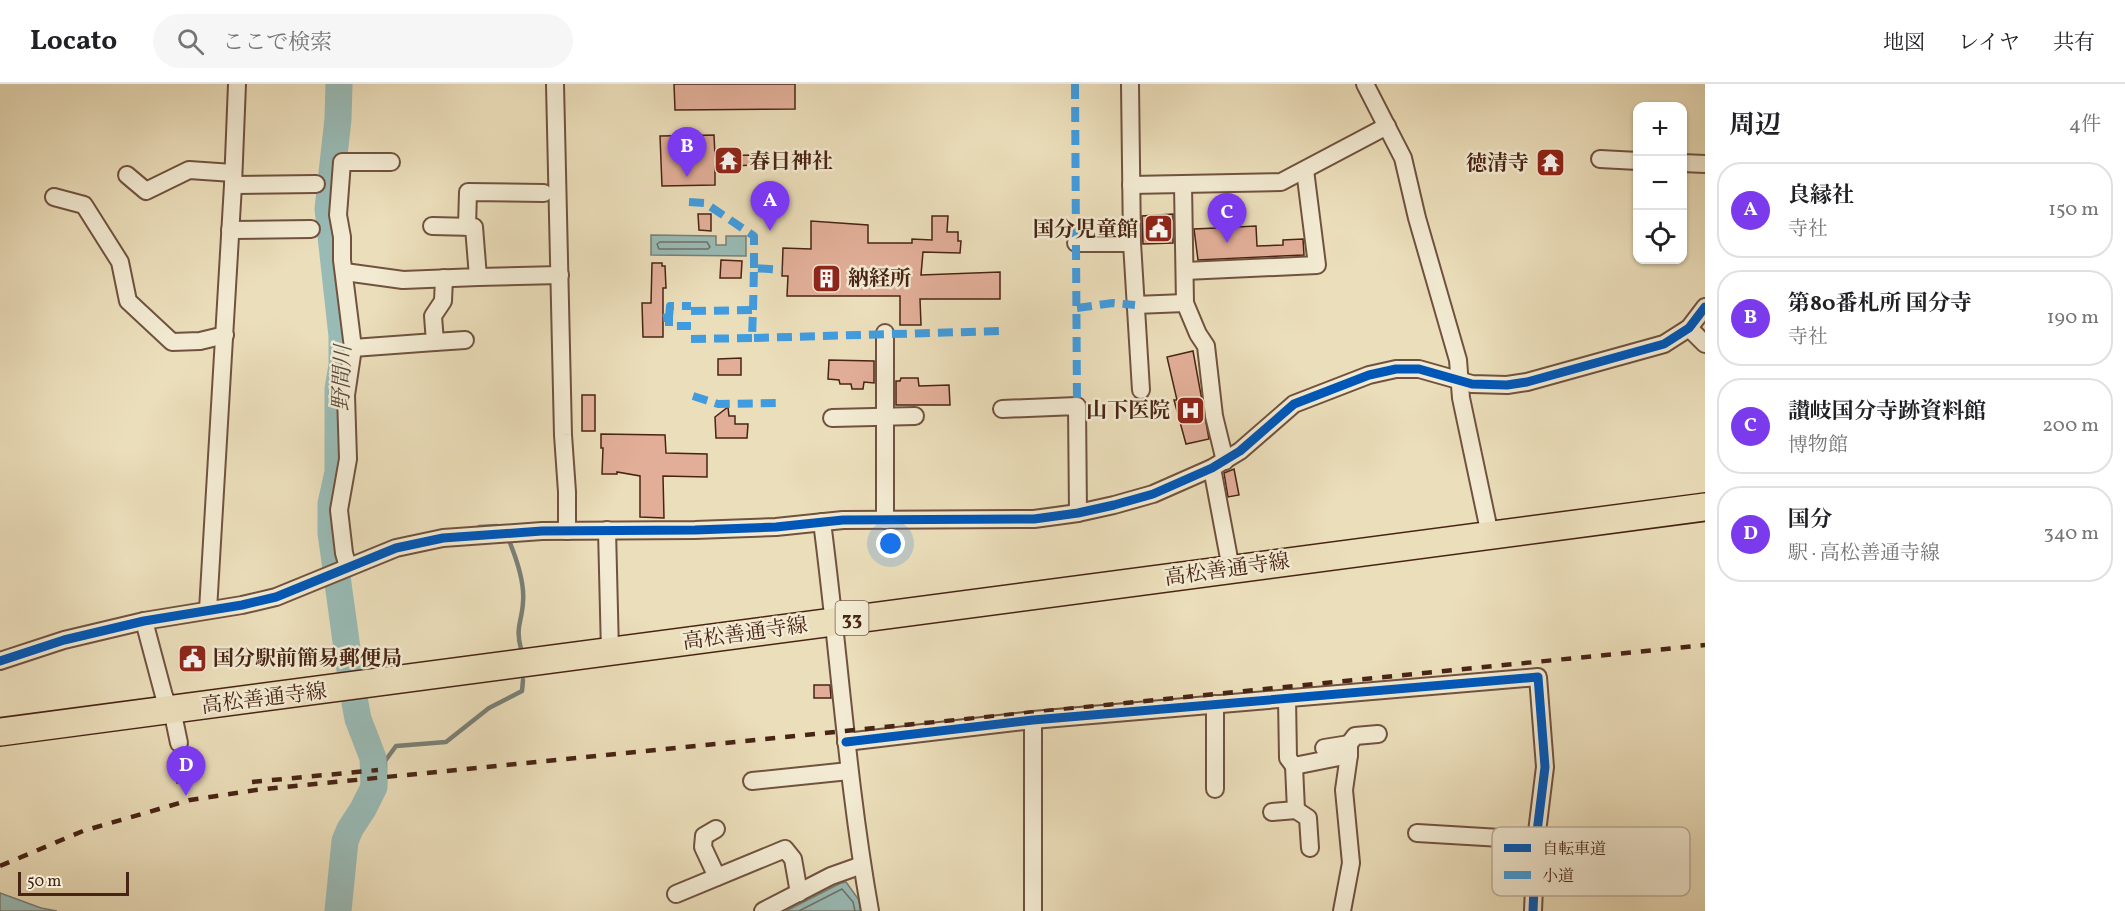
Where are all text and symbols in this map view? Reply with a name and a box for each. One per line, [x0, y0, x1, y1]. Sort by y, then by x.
search box [153, 14, 573, 68]
text: Locato [30, 22, 117, 61]
icon: search [174, 25, 207, 58]
text: ここで検索 [222, 28, 332, 59]
text: 地図 [1883, 29, 1925, 58]
text: レイヤ [1958, 29, 2020, 58]
text: 共有 [2053, 29, 2095, 58]
map controls [1633, 102, 1687, 264]
button: + [1633, 102, 1687, 156]
text: 周辺 [1729, 108, 1781, 144]
text: 4件 [2069, 111, 2101, 139]
pin: B [668, 128, 706, 177]
temple icon: 春日神社 [712, 145, 744, 177]
temple icon: 徳清寺 [1534, 147, 1566, 179]
place label: 春日神社 [749, 148, 833, 177]
place label: 徳清寺 [1466, 150, 1529, 179]
button: − [1633, 156, 1687, 210]
text: 良縁社 [1788, 181, 1854, 212]
pin: A [750, 182, 790, 231]
pin: C [1208, 194, 1246, 243]
text: A [1743, 196, 1758, 224]
text: 150 m [2048, 196, 2099, 224]
button: locate [1633, 210, 1687, 264]
public building icon: 国分児童館 [1143, 213, 1175, 245]
place label: 国分児童館 [1033, 216, 1138, 245]
text: 寺社 [1788, 216, 1828, 244]
building icon: 納経所 [811, 262, 843, 294]
place label: 納経所 [848, 265, 911, 294]
text: 第80番札所 国分寺 [1788, 289, 1972, 320]
text: B [1744, 304, 1757, 332]
text: 190 m [2047, 304, 2099, 332]
text: 寺社 [1788, 324, 1828, 352]
water label: 野間川 [327, 343, 360, 412]
hospital icon: 山下医院 [1175, 394, 1207, 426]
place label: 山下医院 [1086, 397, 1170, 426]
text: 讃岐国分寺跡資料館 [1788, 397, 1986, 428]
text: C [1744, 412, 1757, 440]
text: 200 m [2042, 412, 2099, 440]
text: 博物館 [1788, 432, 1848, 460]
text: 国分 [1788, 505, 1832, 536]
text: D [1743, 520, 1758, 548]
text: 340 m [2043, 520, 2099, 548]
your location [876, 529, 905, 558]
text: 駅 · 高松善通寺線 [1788, 540, 1940, 568]
street label: 高松善通寺線 [1163, 547, 1292, 594]
road number: 33 [836, 601, 868, 635]
street label: 高松善通寺線 [681, 611, 810, 658]
public building icon: 国分駅前簡易郵便局 [176, 642, 208, 674]
place label: 国分駅前簡易郵便局 [213, 645, 402, 674]
street label: 高松善通寺線 [200, 677, 328, 722]
pin: D [166, 746, 206, 796]
legend [1492, 827, 1690, 896]
text: 自転車道 [1542, 839, 1606, 861]
text: 小道 [1542, 866, 1574, 888]
scale bar [18, 869, 129, 896]
text: 50 m [27, 871, 61, 893]

